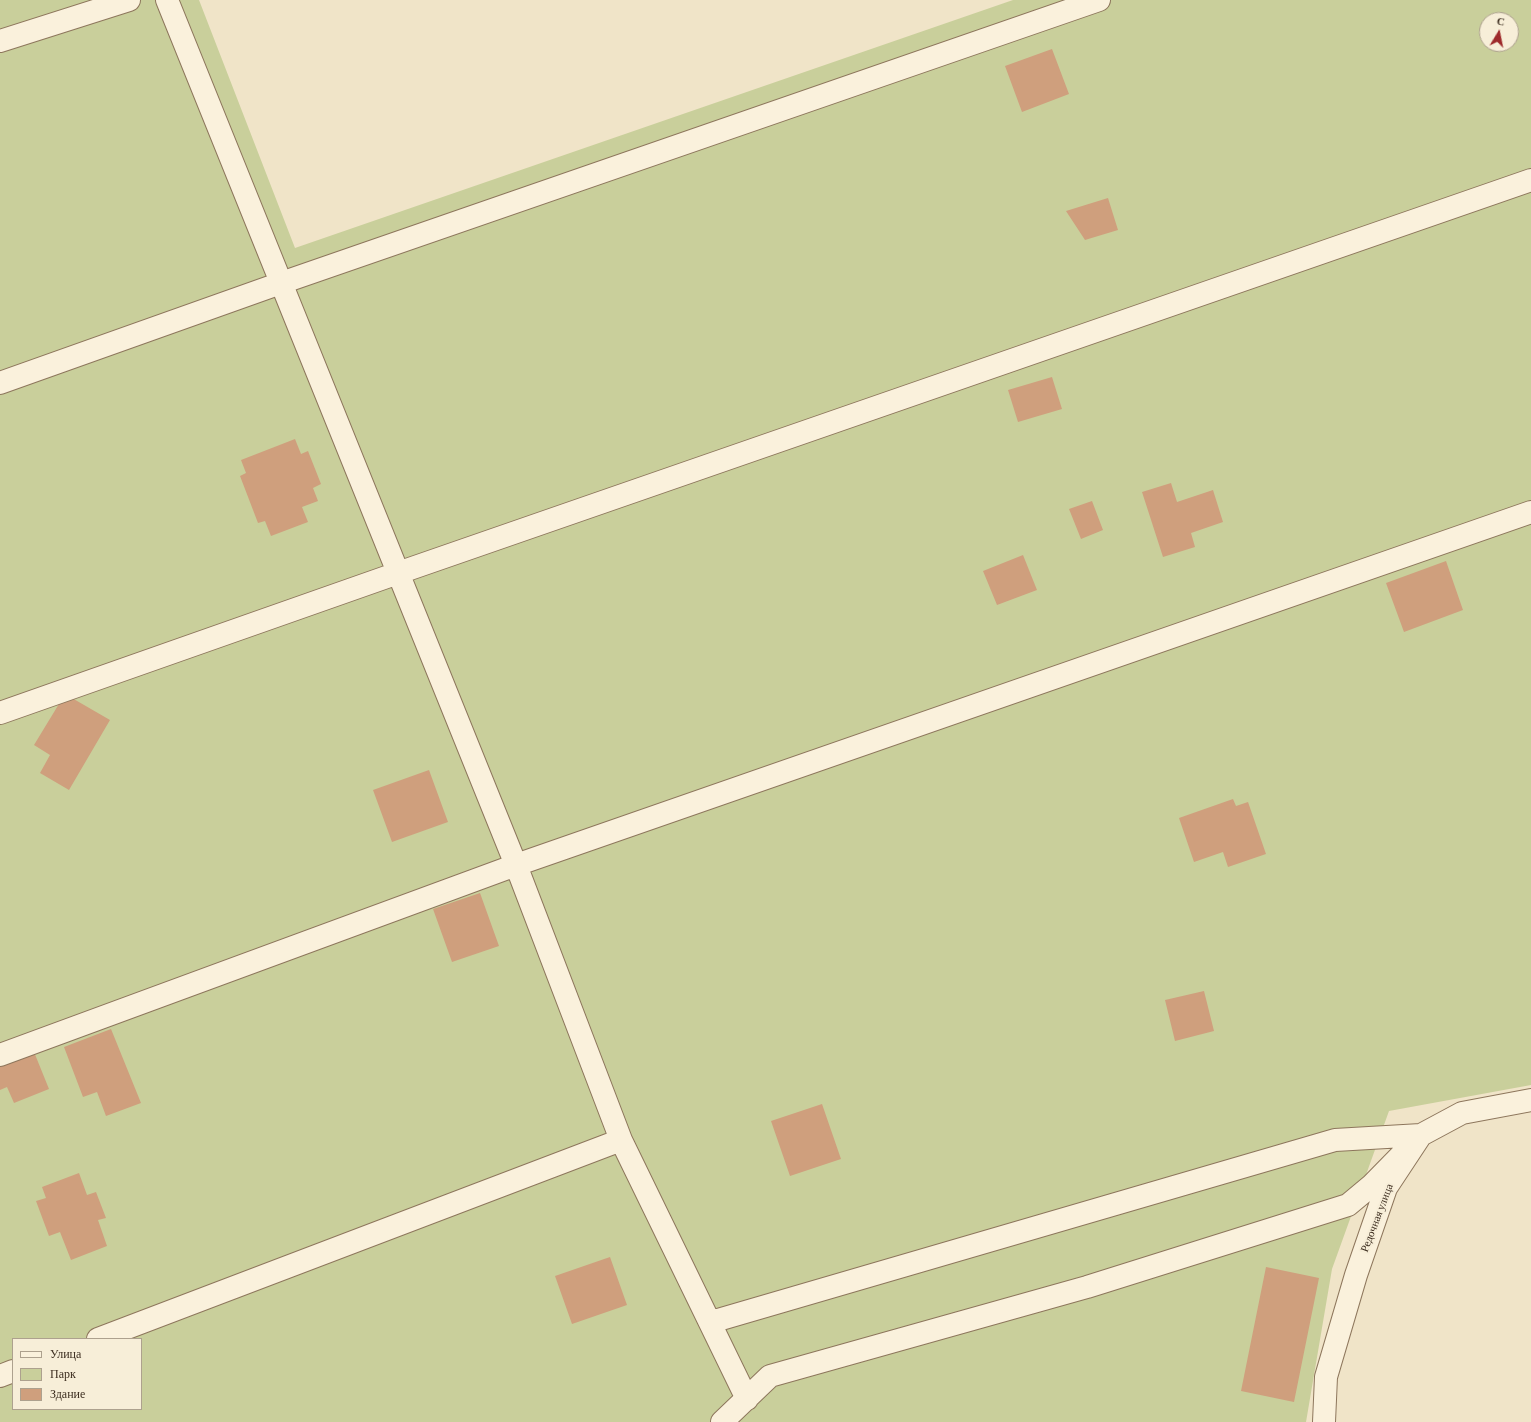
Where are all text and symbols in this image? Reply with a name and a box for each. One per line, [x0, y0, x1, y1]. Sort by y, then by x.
north arrow [1479, 12, 1519, 52]
text: С [1496, 15, 1506, 28]
street label: Редочная улица [1358, 1182, 1396, 1254]
legend [12, 1338, 142, 1410]
text: Улица [50, 1347, 81, 1361]
text: Парк [50, 1367, 76, 1381]
text: Здание [50, 1387, 85, 1401]

